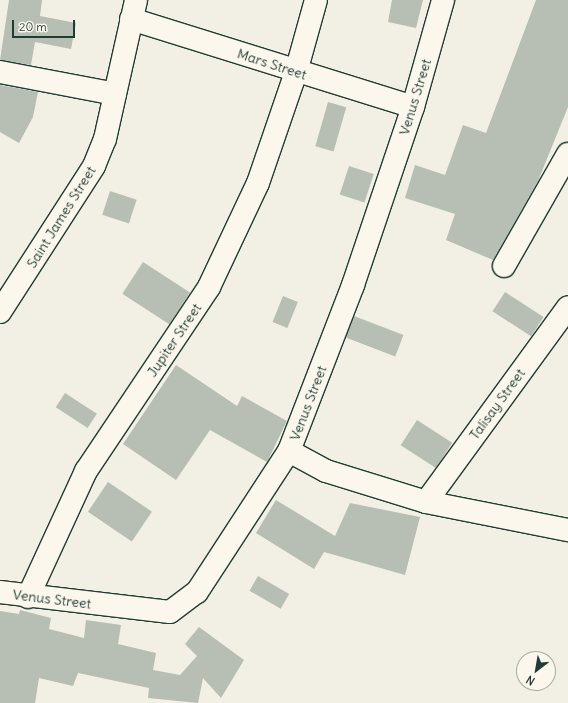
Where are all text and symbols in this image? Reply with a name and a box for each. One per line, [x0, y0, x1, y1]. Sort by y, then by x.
scale bar [14, 12, 77, 38]
text: 20 m [19, 19, 47, 34]
street label: Mars Street [235, 45, 309, 83]
street label: Venus Street [395, 57, 435, 137]
street label: Saint James Street [23, 163, 99, 271]
street label: Jupiter Street [143, 300, 205, 380]
street label: Venus Street [286, 363, 330, 443]
street label: Talisay Street [466, 365, 528, 443]
street label: Venus Street [12, 586, 92, 612]
north arrow [516, 651, 556, 691]
text: N [523, 672, 537, 688]

